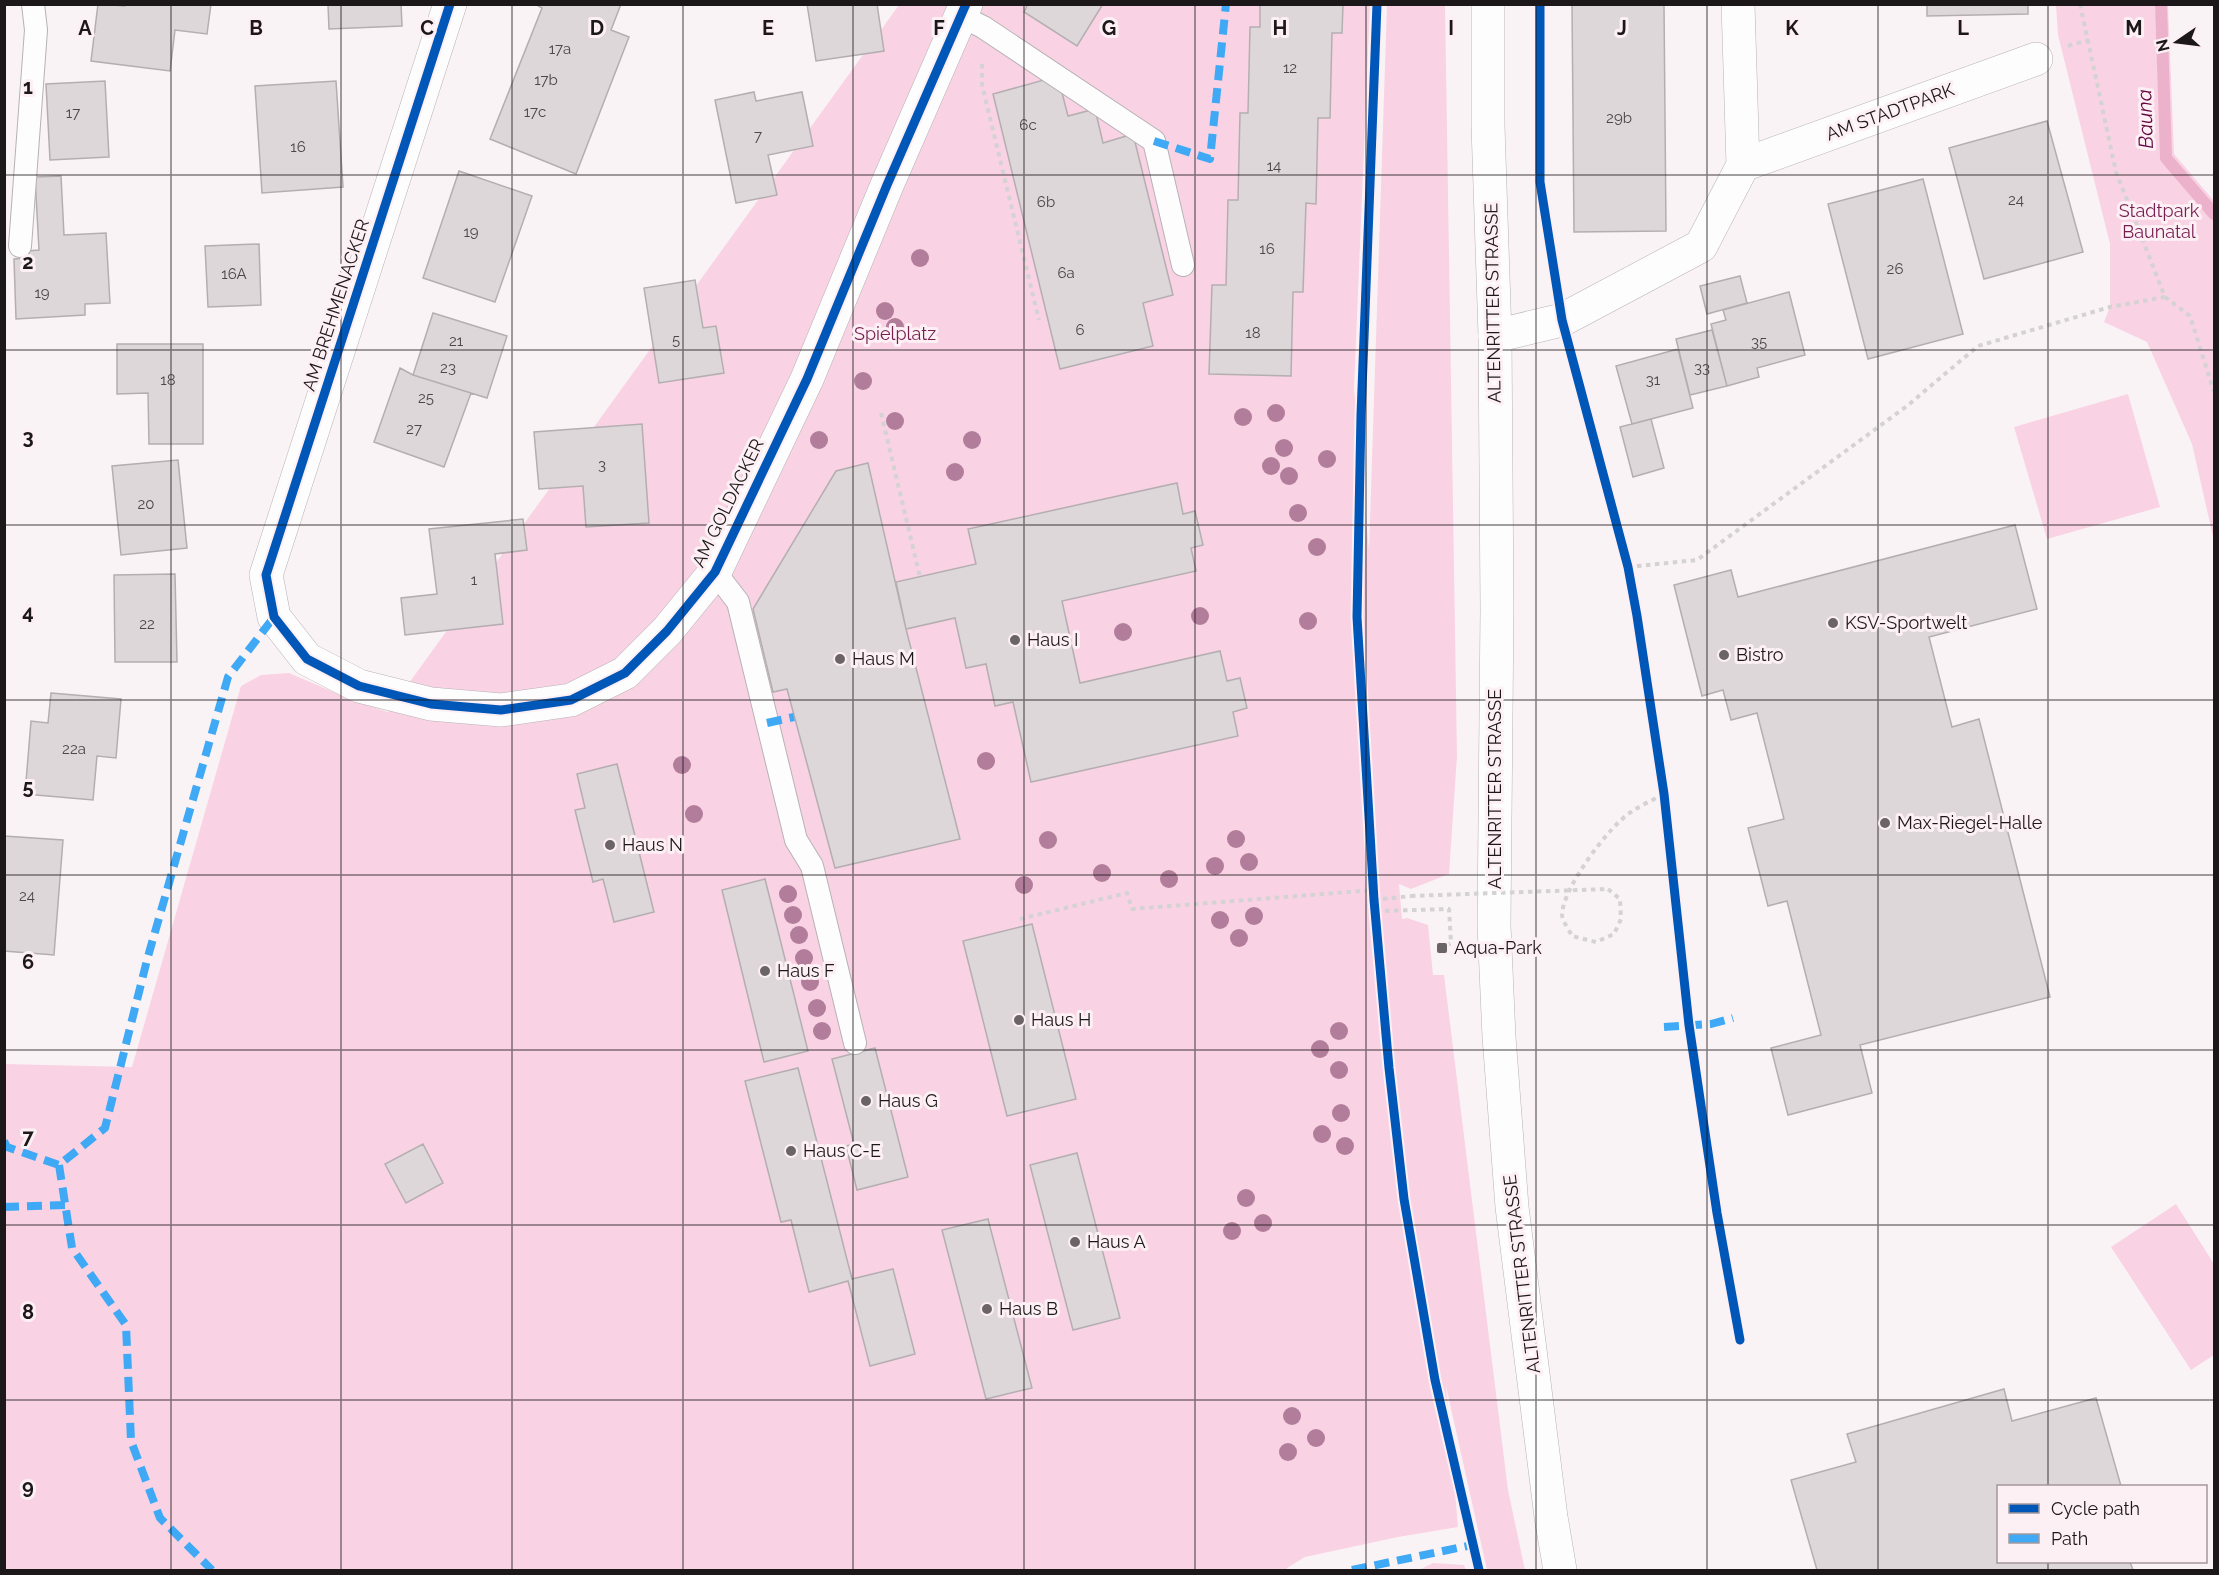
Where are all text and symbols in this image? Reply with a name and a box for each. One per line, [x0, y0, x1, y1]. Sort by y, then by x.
north arrow [2147, 12, 2207, 72]
text: A [78, 16, 92, 40]
text: B [249, 16, 263, 40]
text: C [420, 16, 434, 40]
text: D [590, 16, 604, 40]
text: E [762, 16, 774, 40]
text: F [933, 16, 945, 40]
text: G [1102, 16, 1116, 40]
text: H [1273, 16, 1287, 40]
text: I [1448, 16, 1454, 40]
text: J [1617, 16, 1627, 40]
text: K [1785, 16, 1799, 40]
text: L [1957, 16, 1969, 40]
text: M [2125, 16, 2143, 40]
text: N [2152, 37, 2174, 54]
house number: 17a [549, 40, 571, 58]
house number: 12 [1283, 59, 1297, 77]
house number: 17b [534, 71, 558, 89]
text: 1 [23, 75, 33, 99]
street label: AM STADTPARK [1823, 78, 1957, 144]
water label: Bauna [2132, 89, 2158, 149]
house number: 17c [524, 103, 546, 121]
house number: 17 [66, 104, 80, 122]
house number: 29b [1606, 109, 1632, 127]
house number: 6c [1019, 116, 1037, 134]
house number: 7 [754, 127, 762, 145]
house number: 16 [290, 138, 306, 156]
house number: 14 [1267, 157, 1281, 175]
house number: 24 [2008, 191, 2024, 209]
house number: 6b [1037, 193, 1055, 211]
park label: Stadtpark Baunatal [2119, 200, 2200, 242]
street label: ALTENRITTER STRASSE [1480, 203, 1505, 403]
street label: AM BREHMENACKER [298, 216, 373, 393]
house number: 19 [463, 223, 479, 241]
house number: 16 [1259, 240, 1275, 258]
text: 2 [22, 250, 34, 274]
house number: 26 [1887, 260, 1903, 278]
house number: 6a [1057, 264, 1075, 282]
house number: 16A [221, 265, 247, 283]
house number: 19 [34, 284, 50, 302]
house number: 6 [1075, 321, 1085, 339]
park label: Spielplatz [854, 323, 936, 344]
house number: 18 [1245, 324, 1261, 342]
house number: 5 [672, 331, 680, 349]
house number: 21 [449, 332, 464, 350]
house number: 35 [1751, 333, 1767, 351]
house number: 23 [440, 359, 456, 377]
house number: 33 [1694, 359, 1710, 377]
house number: 18 [160, 371, 176, 389]
house number: 31 [1646, 371, 1661, 389]
house number: 25 [418, 389, 434, 407]
house number: 27 [406, 420, 422, 438]
text: 3 [22, 425, 34, 449]
street label: AM GOLDACKER [687, 435, 768, 570]
house number: 3 [598, 456, 606, 474]
house number: 20 [138, 495, 155, 513]
house number: 1 [471, 571, 478, 589]
text: 4 [22, 600, 34, 624]
place label: KSV-Sportwelt [1845, 612, 1967, 633]
house number: 22 [139, 615, 155, 633]
marker: KSV-Sportwelt [1826, 616, 1840, 630]
place label: Haus I [1027, 629, 1078, 650]
marker: Haus I [1008, 633, 1022, 647]
place label: Bistro [1736, 644, 1784, 665]
place label: Haus M [852, 648, 915, 669]
marker: Bistro [1717, 648, 1731, 662]
marker: Haus M [833, 652, 847, 666]
street label: ALTENRITTER STRASSE [1484, 689, 1505, 889]
house number: 22a [62, 740, 86, 758]
text: 5 [22, 775, 34, 799]
place label: Max-Riegel-Halle [1897, 812, 2043, 833]
marker: Max-Riegel-Halle [1878, 816, 1892, 830]
place label: Haus N [622, 834, 683, 855]
marker: Haus N [603, 838, 617, 852]
house number: 24 [19, 887, 35, 905]
place label: Aqua-Park [1454, 937, 1542, 958]
marker: Aqua-Park [1435, 941, 1449, 955]
text: 6 [22, 950, 34, 974]
place label: Haus F [777, 960, 835, 981]
marker: Haus F [758, 964, 772, 978]
place label: Haus H [1031, 1009, 1091, 1030]
marker: Haus H [1012, 1013, 1026, 1027]
place label: Haus G [878, 1090, 938, 1111]
marker: Haus G [859, 1094, 873, 1108]
text: 7 [22, 1125, 34, 1149]
place label: Haus C-E [803, 1140, 881, 1161]
marker: Haus C-E [784, 1144, 798, 1158]
street label: ALTENRITTER STRASSE [1499, 1173, 1544, 1375]
place label: Haus A [1087, 1231, 1146, 1252]
marker: Haus A [1068, 1235, 1082, 1249]
place label: Haus B [999, 1298, 1058, 1319]
text: 8 [22, 1300, 34, 1324]
marker: Haus B [980, 1302, 994, 1316]
text: 9 [22, 1475, 34, 1499]
legend [1997, 1485, 2207, 1563]
text: Cycle path [2051, 1498, 2140, 1519]
text: Path [2051, 1528, 2088, 1549]

